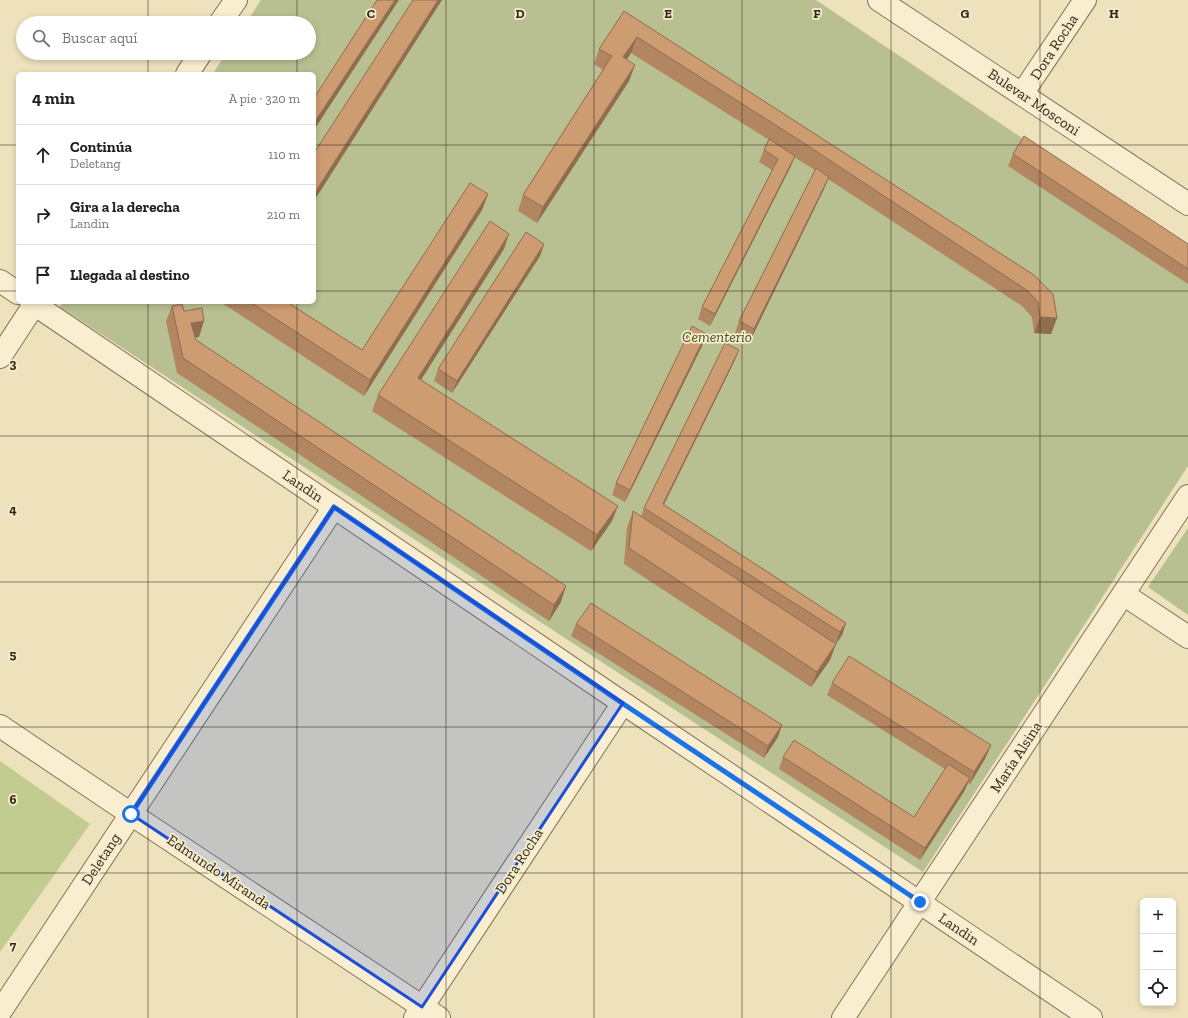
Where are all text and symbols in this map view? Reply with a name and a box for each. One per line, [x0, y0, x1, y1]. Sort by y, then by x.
text: C [367, 6, 375, 21]
text: D [515, 6, 525, 21]
text: E [664, 6, 672, 21]
text: F [813, 6, 821, 21]
text: G [961, 6, 970, 21]
text: H [1109, 6, 1119, 21]
street label: Dora Rocha [1026, 11, 1082, 83]
search box [16, 16, 316, 60]
icon: search [30, 27, 52, 49]
text: Buscar aquí [62, 29, 138, 47]
street label: Bulevar Mosconi [985, 65, 1083, 139]
text: 4 min [32, 88, 75, 108]
text: A pie · 320 m [229, 91, 300, 106]
text: Continúa [70, 138, 132, 156]
icon: ahead [32, 144, 54, 166]
text: 110 m [268, 147, 300, 162]
text: Deletang [70, 156, 121, 171]
text: Gira a la derecha [70, 198, 180, 216]
icon: right [32, 204, 54, 226]
text: 210 m [267, 207, 300, 222]
text: Landin [70, 216, 109, 231]
icon: arrive [32, 264, 54, 286]
text: Llegada al destino [70, 266, 190, 284]
park label: Cementerio [682, 328, 752, 346]
text: 3 [10, 356, 17, 371]
street label: Landin [279, 466, 327, 506]
text: 4 [9, 502, 17, 517]
text: 5 [10, 647, 17, 662]
street label: María Alsina [986, 718, 1046, 796]
text: 6 [10, 792, 17, 807]
route start [122, 805, 140, 823]
street label: Dora Rocha [491, 825, 547, 897]
street label: Deletang [78, 830, 124, 888]
street label: Edmundo Miranda [164, 831, 274, 913]
route end [911, 893, 929, 911]
map controls [1140, 898, 1176, 1006]
button: + [1140, 898, 1176, 934]
street label: Landin [935, 909, 983, 949]
button: − [1140, 934, 1176, 970]
text: 7 [10, 938, 17, 953]
button: locate [1140, 970, 1176, 1006]

